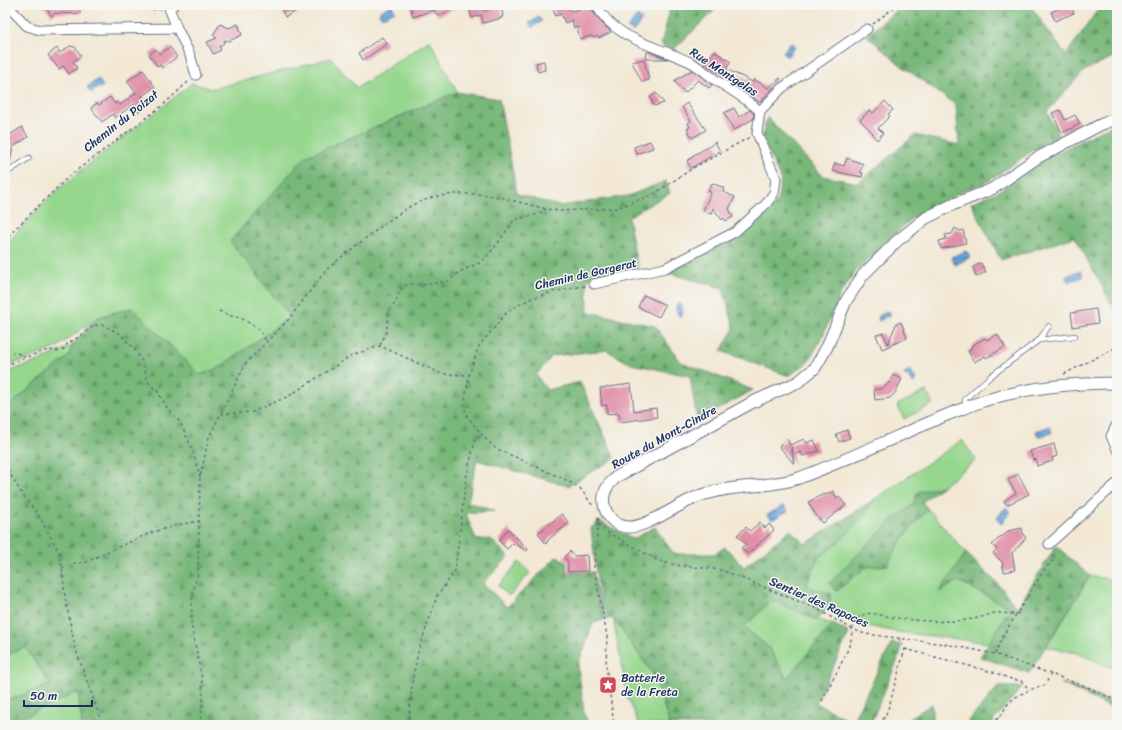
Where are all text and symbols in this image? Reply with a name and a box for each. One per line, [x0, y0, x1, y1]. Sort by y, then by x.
street label: Rue Montgelas [685, 42, 763, 103]
street label: Chemin du Poizat [78, 84, 165, 158]
street label: Chemin de Gorgerat [533, 252, 639, 296]
street label: Route du Mont-Cindre [607, 399, 721, 475]
street label: Sentier des Rapaces [766, 570, 873, 634]
place label: Batterie de la Freta [621, 667, 678, 703]
place icon: Batterie de la Freta [598, 675, 618, 695]
scale bar [24, 682, 92, 708]
text: 50 m [30, 685, 57, 707]

